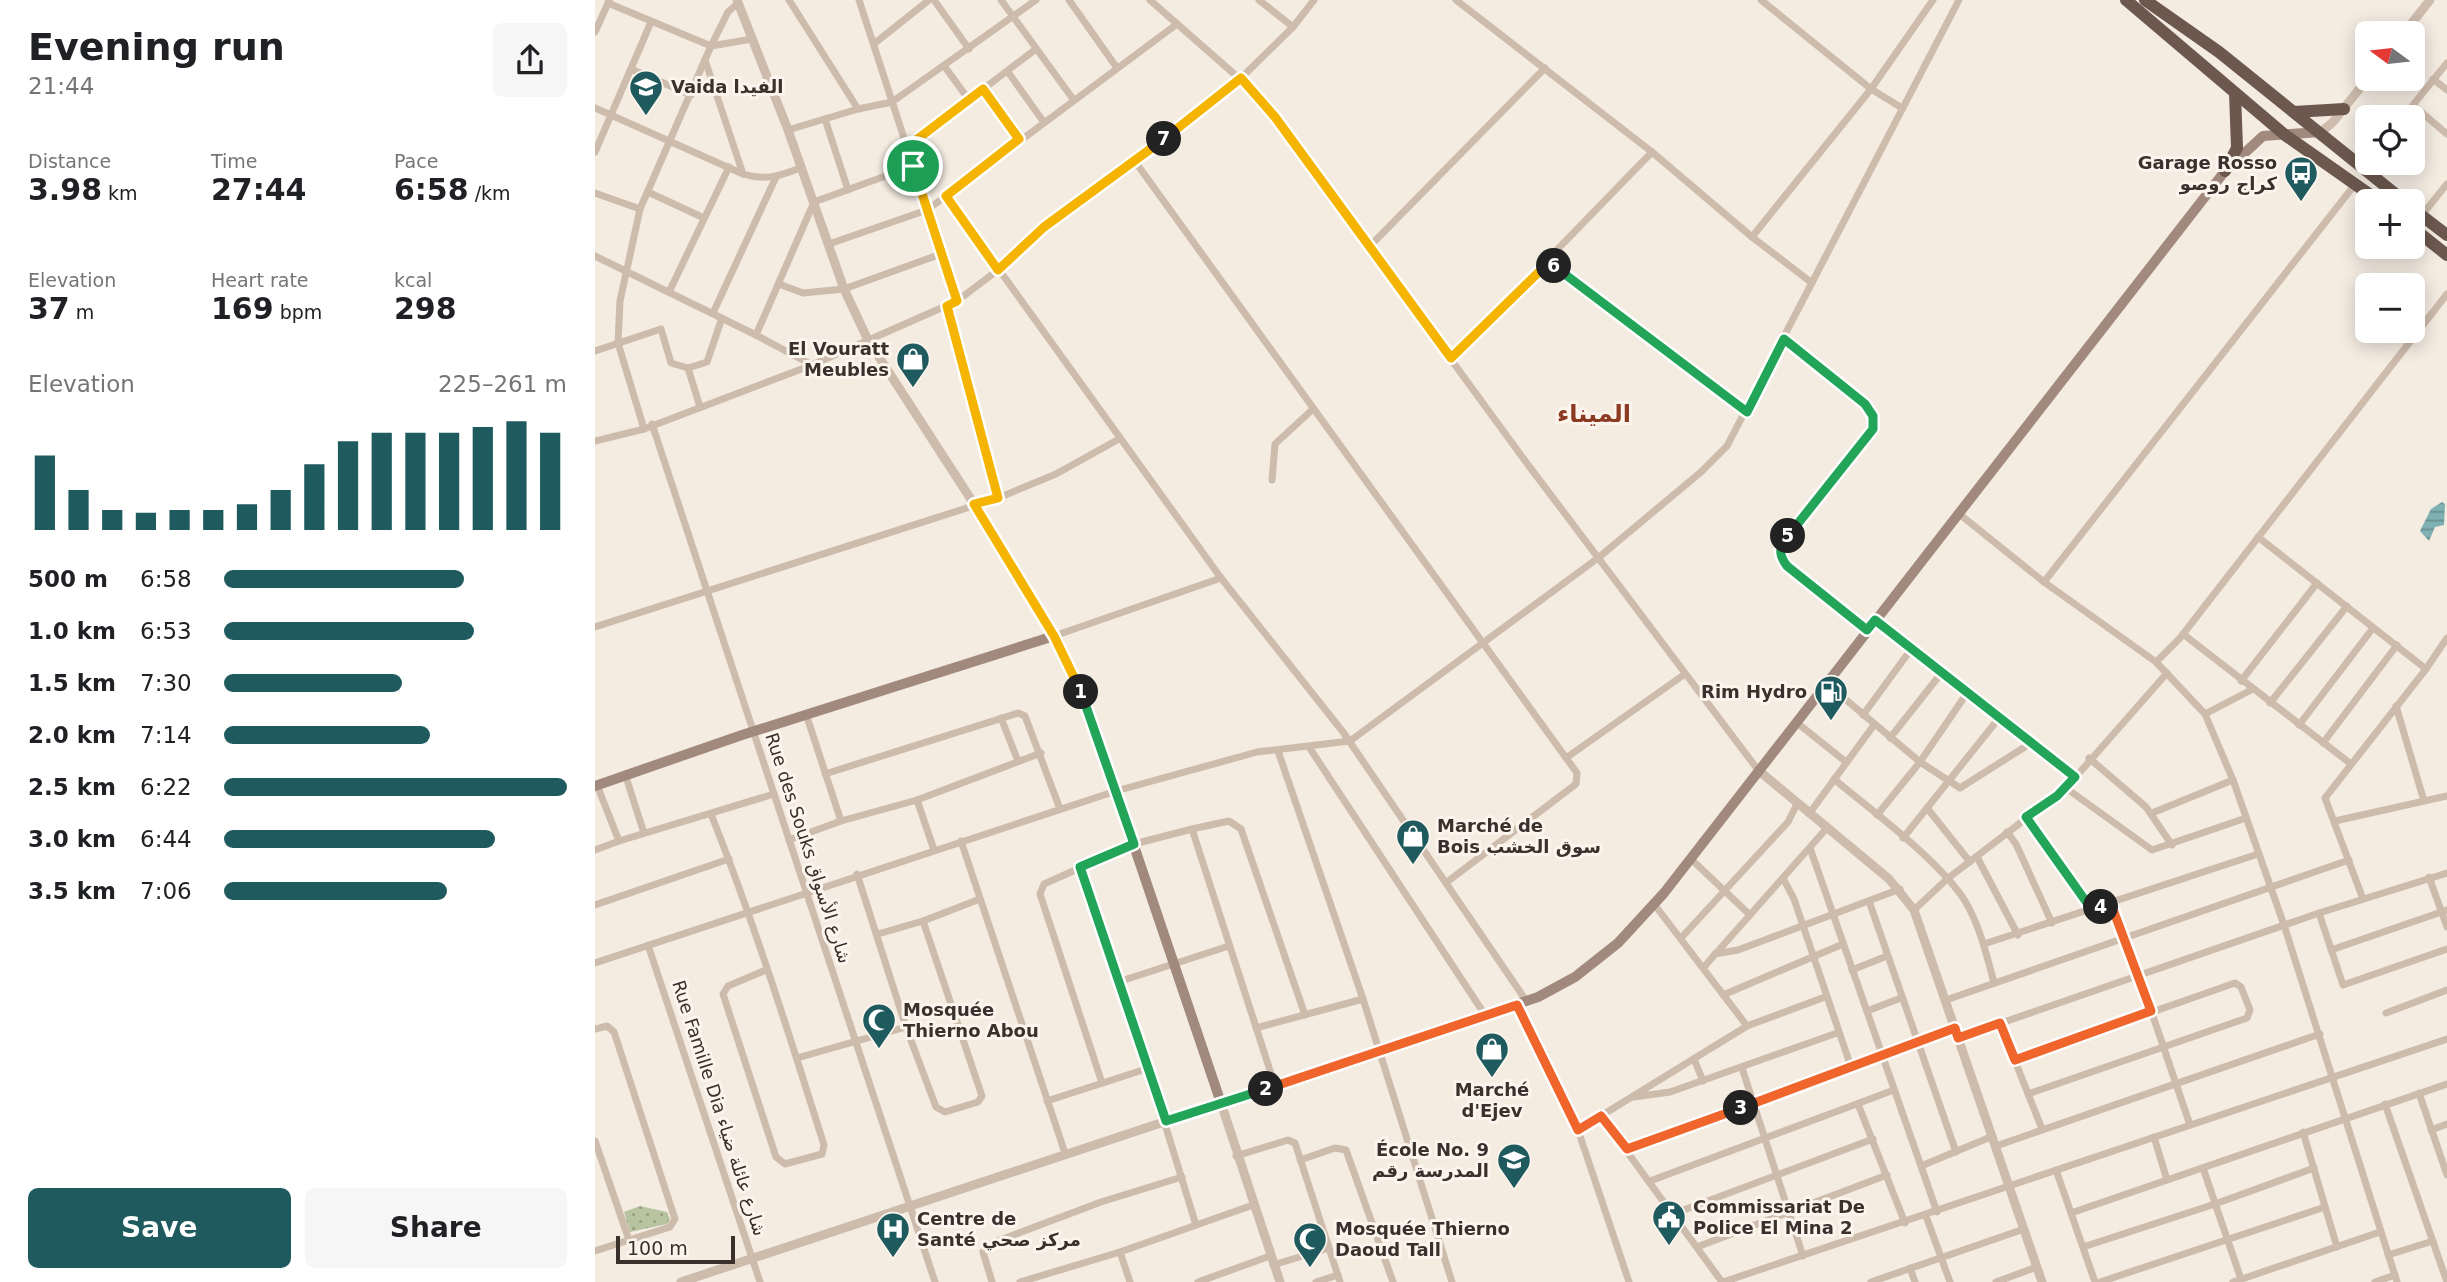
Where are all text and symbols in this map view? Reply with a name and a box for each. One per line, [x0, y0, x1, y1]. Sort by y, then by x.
north arrow [2355, 21, 2425, 91]
map controls [2355, 21, 2425, 343]
button: share [493, 23, 567, 97]
text: Evening run [28, 25, 285, 69]
school or university icon: Vaida الفيدا [627, 68, 665, 117]
text: 21:44 [28, 73, 94, 99]
place label: Vaida الفيدا [671, 76, 783, 97]
button: locate [2355, 105, 2425, 175]
pin: 7 [1147, 122, 1181, 156]
text: 7 [1157, 127, 1170, 149]
pin [883, 136, 943, 196]
icon: arrive [894, 147, 932, 185]
text: Distance [28, 150, 111, 172]
text: Time [211, 150, 258, 172]
text: Pace [394, 150, 438, 172]
place label: Garage Rosso كراج روصو [2138, 152, 2278, 195]
bus stop icon: Garage Rosso كراج روصو [2282, 154, 2320, 203]
text: 3.98 [28, 172, 102, 207]
text: 27:44 [211, 172, 307, 207]
text: 6:58 [394, 172, 469, 207]
text: km [102, 182, 138, 204]
text: /km [469, 182, 511, 204]
button: + [2355, 189, 2425, 259]
pin: 6 [1537, 248, 1571, 284]
text: 6 [1547, 254, 1560, 276]
text: Elevation [28, 269, 116, 291]
text: Heart rate [211, 269, 309, 291]
text: kcal [394, 269, 432, 291]
button: − [2355, 273, 2425, 343]
text: 37 [28, 291, 70, 326]
text: 169 [211, 291, 274, 326]
text: 298 [394, 291, 457, 326]
text: m [70, 301, 94, 323]
text: bpm [274, 301, 322, 323]
place label: El Vouratt Meubles [788, 338, 889, 380]
shop icon: El Vouratt Meubles [894, 340, 932, 389]
text: Elevation [28, 371, 135, 397]
text: 225–261 m [438, 371, 567, 397]
district label: الميناء [1557, 400, 1631, 428]
pin: 5 [1771, 518, 1805, 554]
text: 5 [1781, 524, 1794, 546]
text: 500 m [28, 566, 108, 592]
text: 6:58 [140, 566, 192, 592]
text: 1.0 km [28, 618, 116, 644]
text: 6:53 [140, 618, 192, 644]
text: 1.5 km [28, 670, 116, 696]
text: 7:30 [140, 670, 192, 696]
fuel station icon: Rim Hydro [1812, 673, 1850, 722]
pin: 1 [1063, 674, 1099, 710]
text: 1 [1074, 680, 1087, 702]
place label: Rim Hydro [1701, 681, 1807, 702]
text: 2.0 km [28, 722, 116, 748]
text: 7:14 [140, 722, 192, 748]
street label: Rue des Souks شارع الأسواق [760, 730, 856, 966]
text: 2.5 km [28, 774, 116, 800]
text: 6:22 [140, 774, 192, 800]
place label: Marché de Bois سوق الخشب [1437, 815, 1601, 858]
shop icon: Marché de Bois سوق الخشب [1394, 817, 1432, 866]
text: 3.0 km [28, 826, 116, 852]
text: 6:44 [140, 826, 192, 852]
text: 3.5 km [28, 878, 116, 904]
text: 7:06 [140, 878, 192, 904]
pin: 4 [2083, 890, 2119, 925]
text: 4 [2094, 895, 2107, 917]
street label: Rue Famille Dia شارع عائلة ضياء [667, 977, 771, 1239]
place label: Mosquée Thierno Abou [903, 999, 1039, 1041]
mosque icon: Mosquée Thierno Abou [860, 1001, 898, 1050]
shop icon: Marché d'Ejev [1473, 1030, 1511, 1079]
pin: 2 [1249, 1072, 1283, 1106]
text: 2 [1259, 1077, 1272, 1099]
place label: Marché d'Ejev [1455, 1079, 1529, 1121]
pin: 3 [1723, 1090, 1759, 1126]
text: 3 [1734, 1096, 1747, 1118]
place label: École No. 9 المدرسة رقم [1372, 1139, 1489, 1181]
school or university icon: École No. 9 المدرسة رقم [1495, 1141, 1533, 1190]
button: Save [28, 1188, 291, 1268]
button: Share [305, 1188, 567, 1268]
place label: Commissariat De Police El Mina 2 [1693, 1196, 1865, 1238]
public building icon: Commissariat De Police El Mina 2 [1650, 1198, 1688, 1247]
place label: Centre de Santé مركز صحي [917, 1208, 1081, 1251]
hospital icon: Centre de Santé مركز صحي [874, 1210, 912, 1259]
place label: Mosquée Thierno Daoud Tall [1335, 1218, 1510, 1260]
mosque icon: Mosquée Thierno Daoud Tall [1291, 1220, 1329, 1269]
scale bar [616, 1233, 735, 1265]
text: 100 m [627, 1237, 688, 1259]

